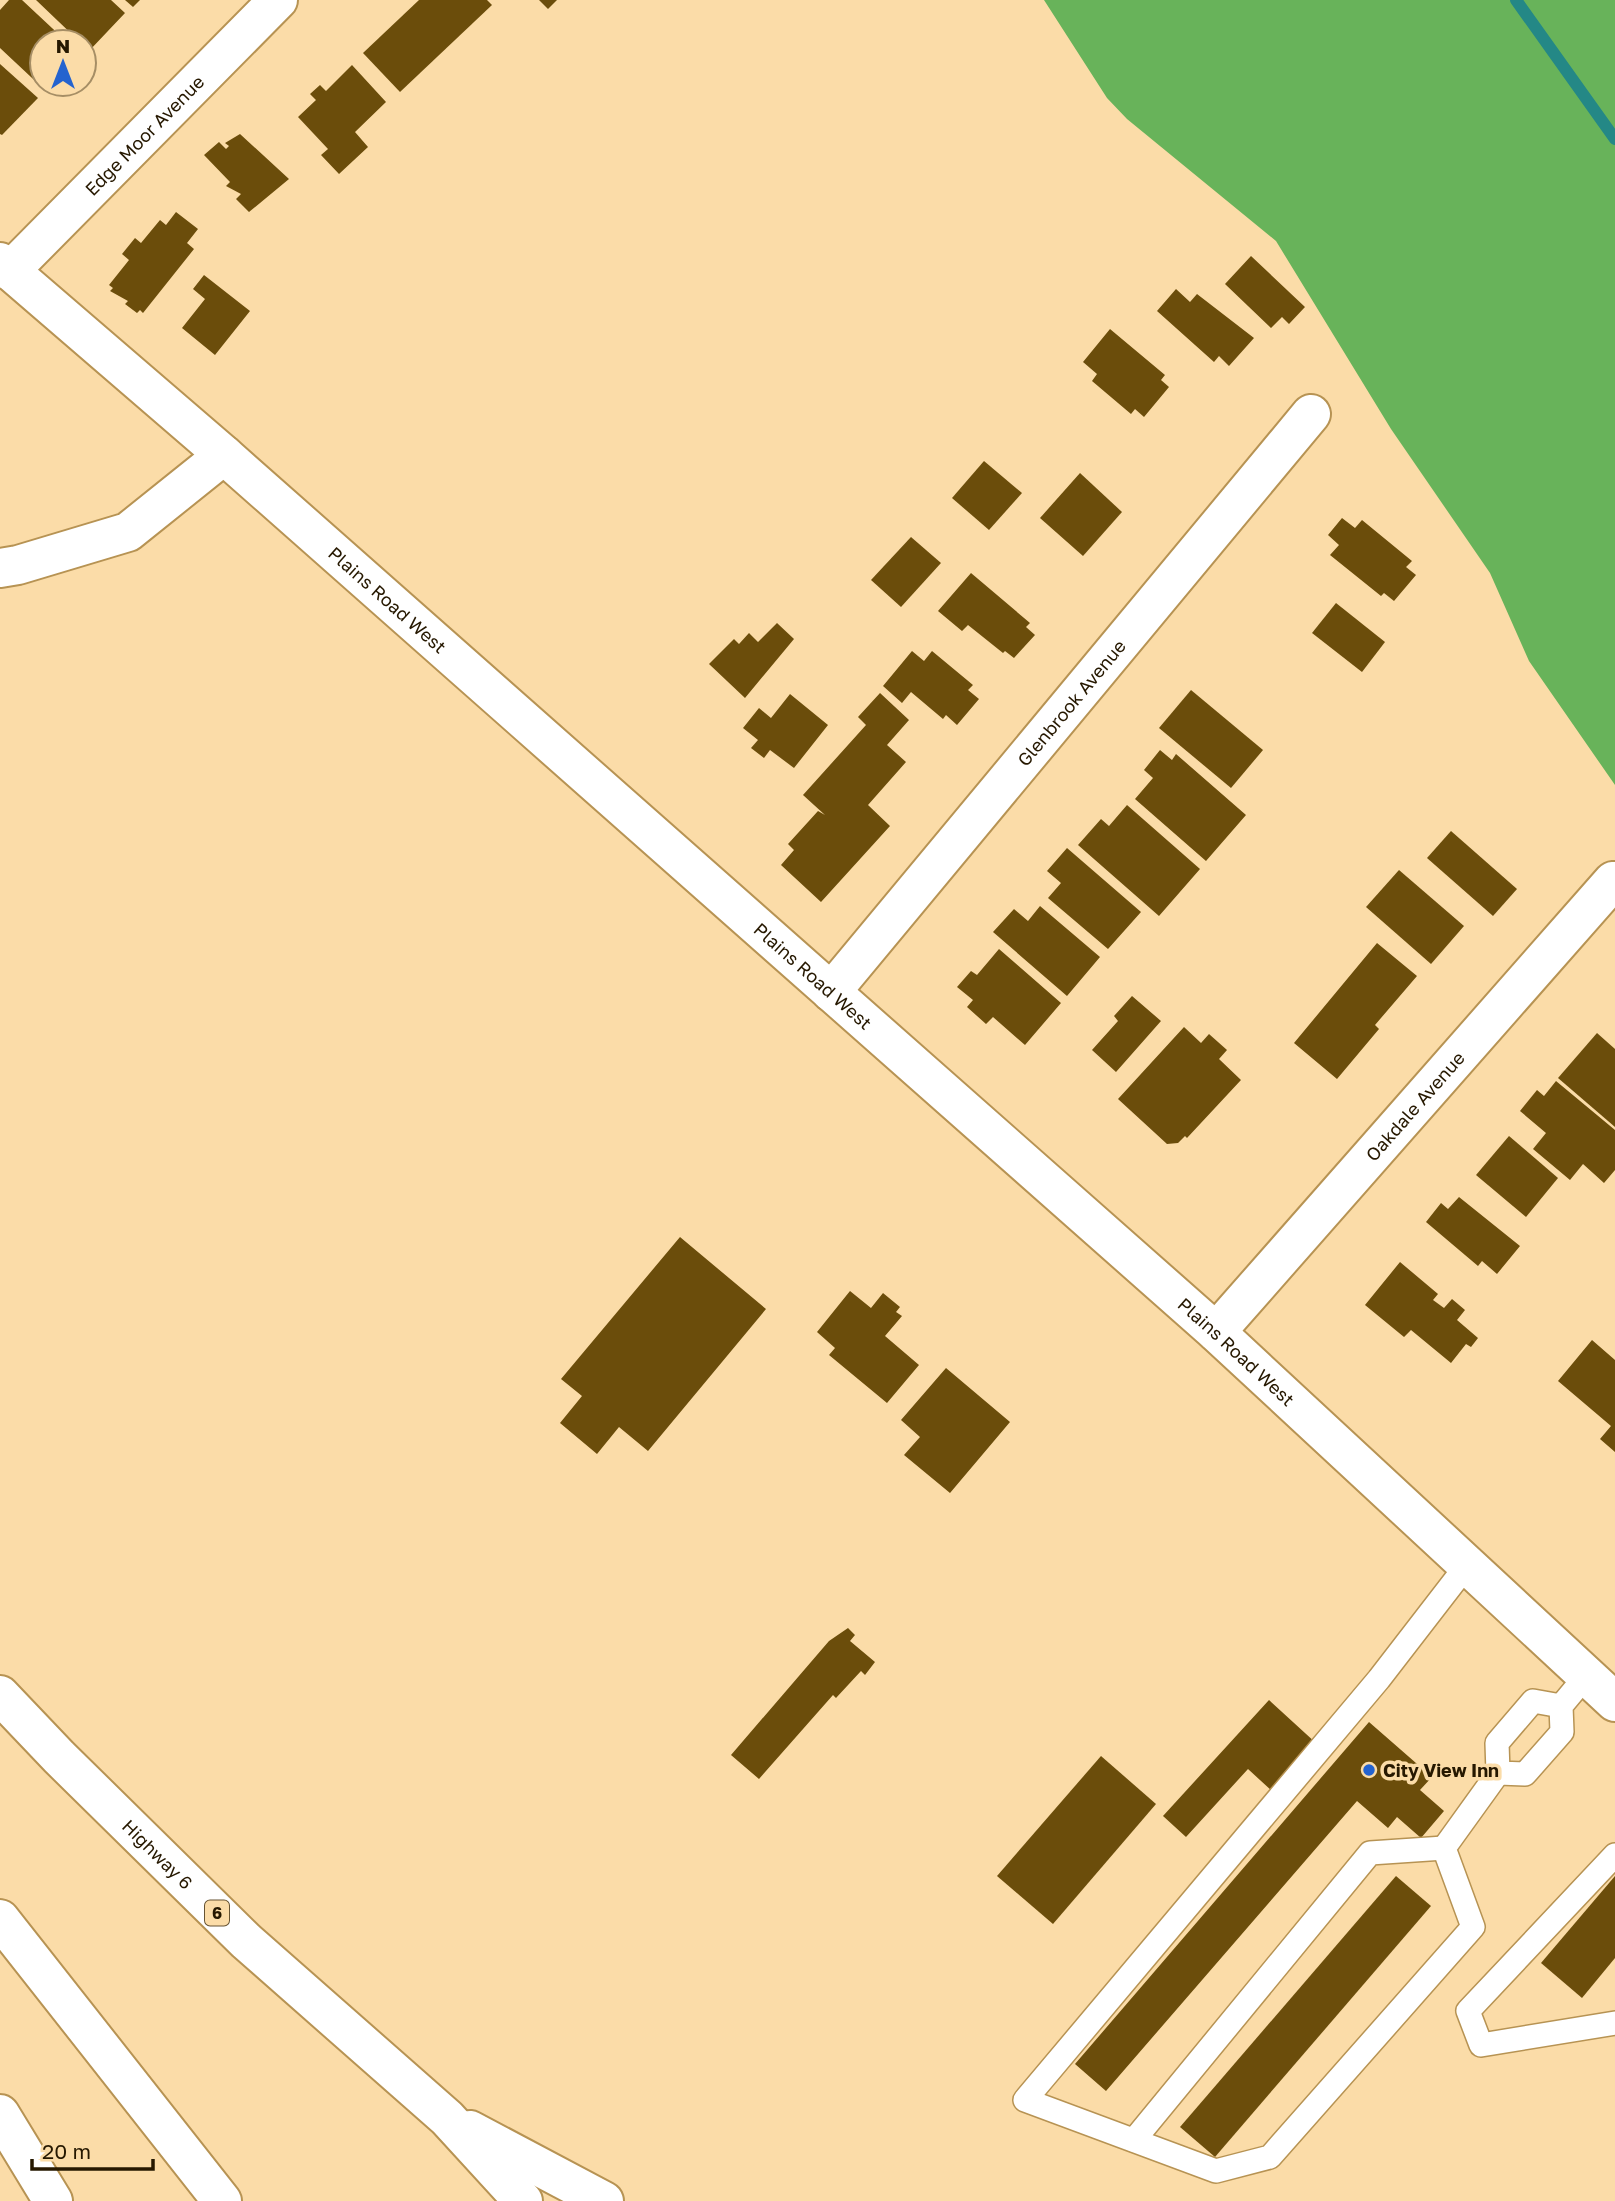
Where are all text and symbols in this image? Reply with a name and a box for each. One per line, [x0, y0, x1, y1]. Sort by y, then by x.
north arrow [28, 28, 98, 98]
text: N [56, 34, 70, 57]
street label: Edge Moor Avenue [80, 71, 208, 200]
street label: Plains Road West [324, 542, 451, 658]
street label: Glenbrook Avenue [1012, 635, 1130, 770]
street label: Plains Road West [750, 918, 877, 1034]
street label: Oakdale Avenue [1361, 1047, 1469, 1165]
street label: Plains Road West [1174, 1293, 1299, 1410]
place label: City View Inn [1383, 1759, 1499, 1781]
marker: City View Inn [1361, 1762, 1377, 1778]
street label: Highway 6 [118, 1815, 197, 1893]
road number: 6 [205, 1900, 229, 1926]
scale bar [32, 2128, 152, 2172]
text: 20 m [42, 2138, 91, 2164]

